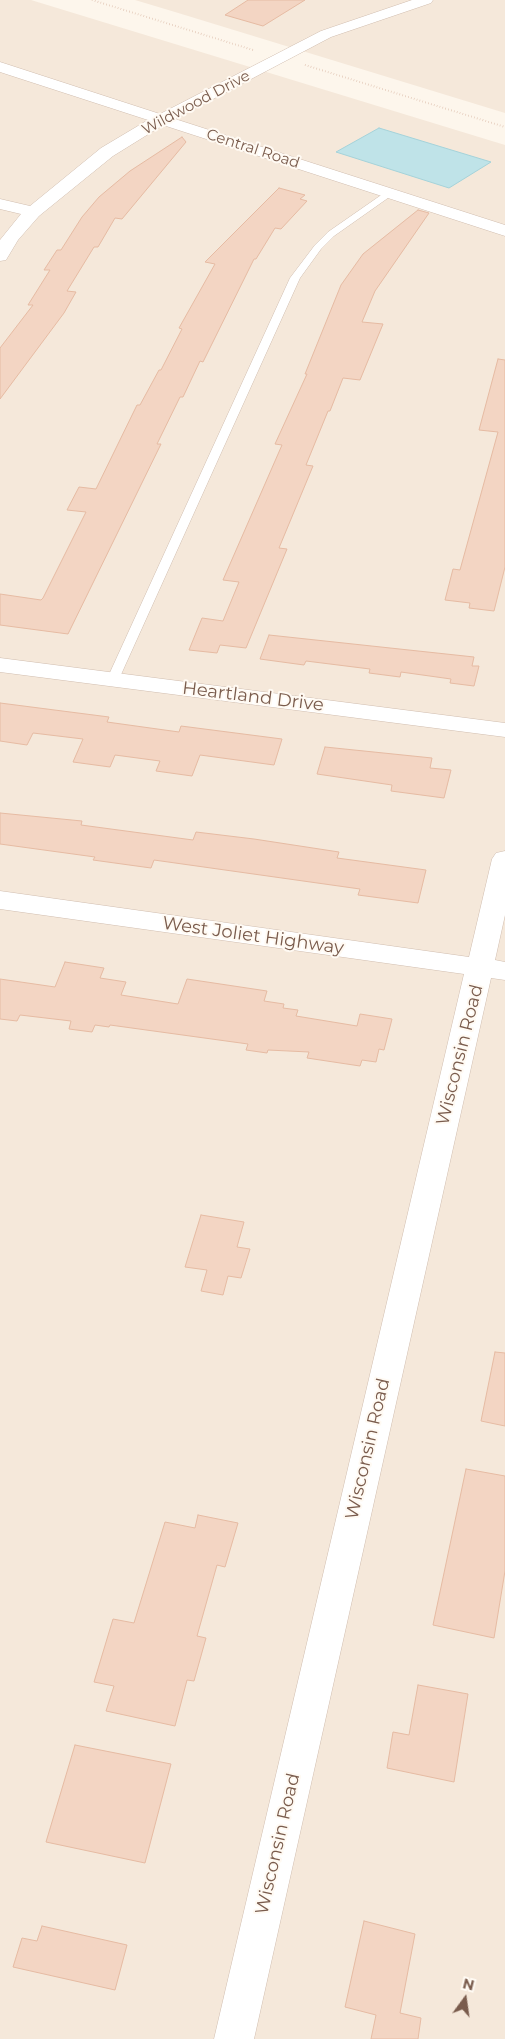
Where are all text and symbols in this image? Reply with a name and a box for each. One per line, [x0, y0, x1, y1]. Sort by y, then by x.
street label: Wildwood Drive [139, 67, 253, 139]
street label: Central Road [204, 125, 302, 173]
street label: Heartland Drive [181, 678, 325, 716]
street label: West Joliet Highway [161, 913, 345, 959]
street label: Wisconsin Road [432, 982, 488, 1128]
street label: Wisconsin Road [341, 1376, 395, 1522]
street label: Wisconsin Road [251, 1771, 305, 1917]
north arrow [440, 1974, 490, 2024]
text: N [461, 1974, 476, 1995]

